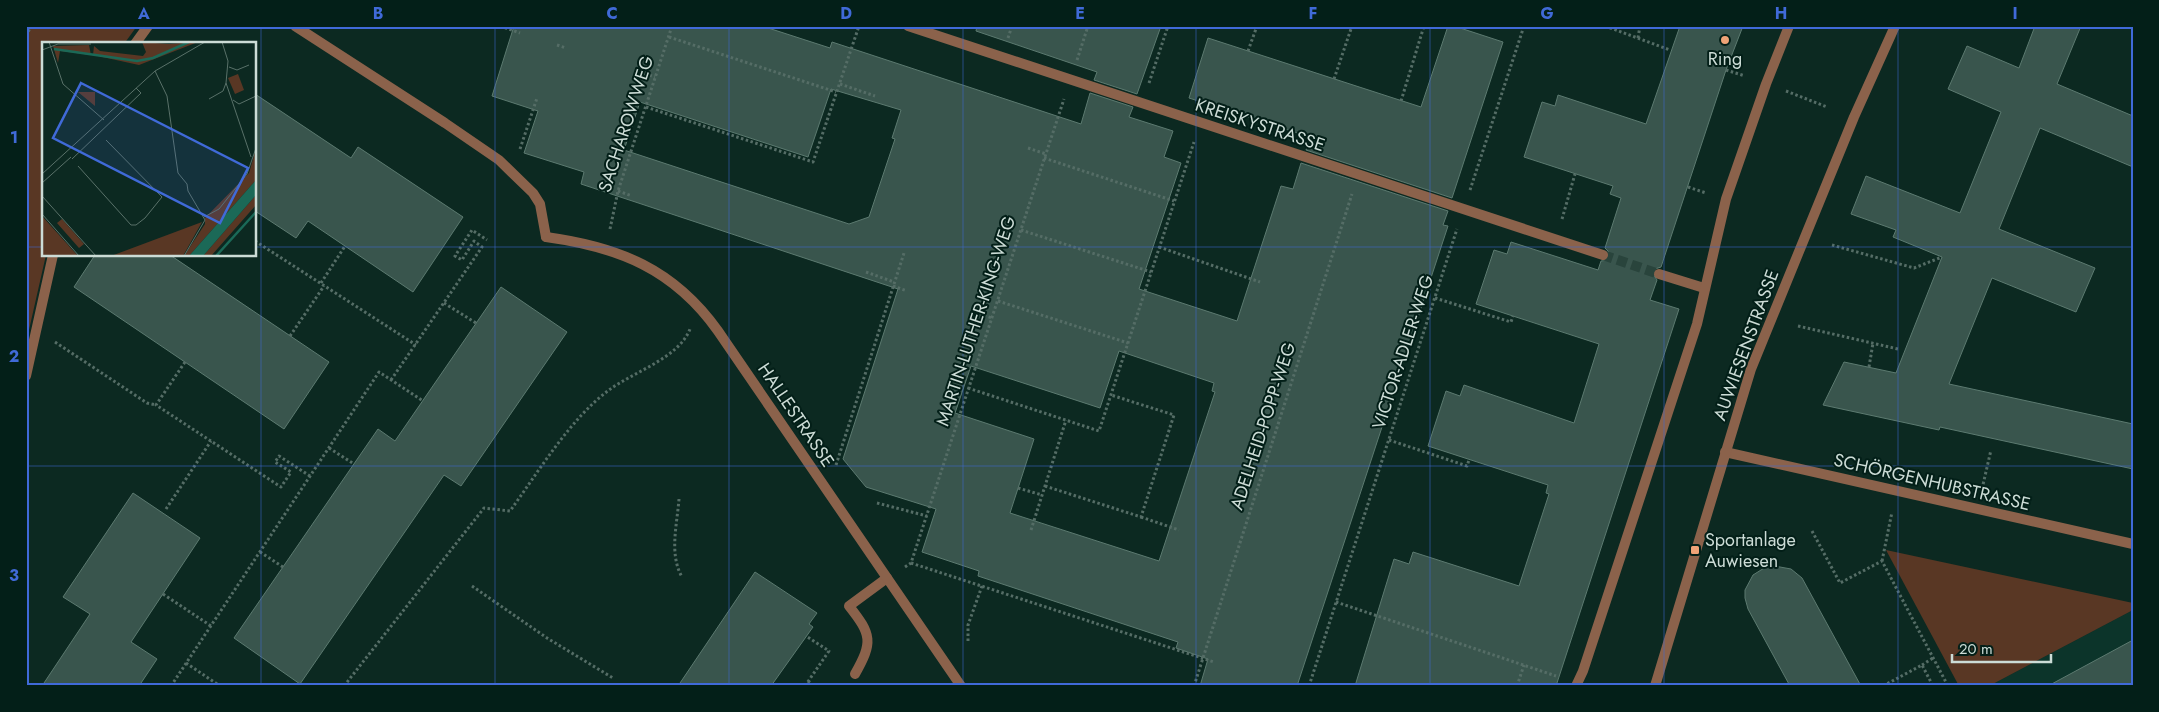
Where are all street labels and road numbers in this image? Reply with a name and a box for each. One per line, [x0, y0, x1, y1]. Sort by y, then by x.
street label: SACHAROWWEG [592, 52, 660, 196]
street label: KREISKYSTRASSE [1192, 92, 1328, 158]
street label: MARTIN-LUTHER-KING-WEG [930, 213, 1022, 429]
street label: AUWIESENSTRASSE [1707, 266, 1785, 424]
street label: VICTOR-ADLER-WEG [1366, 271, 1440, 433]
street label: ADELHEID-POPP-WEG [1224, 339, 1302, 513]
street label: HALLESTRASSE [751, 358, 841, 472]
street label: SCHÖRGENHUBSTRASSE [1831, 447, 2033, 517]

